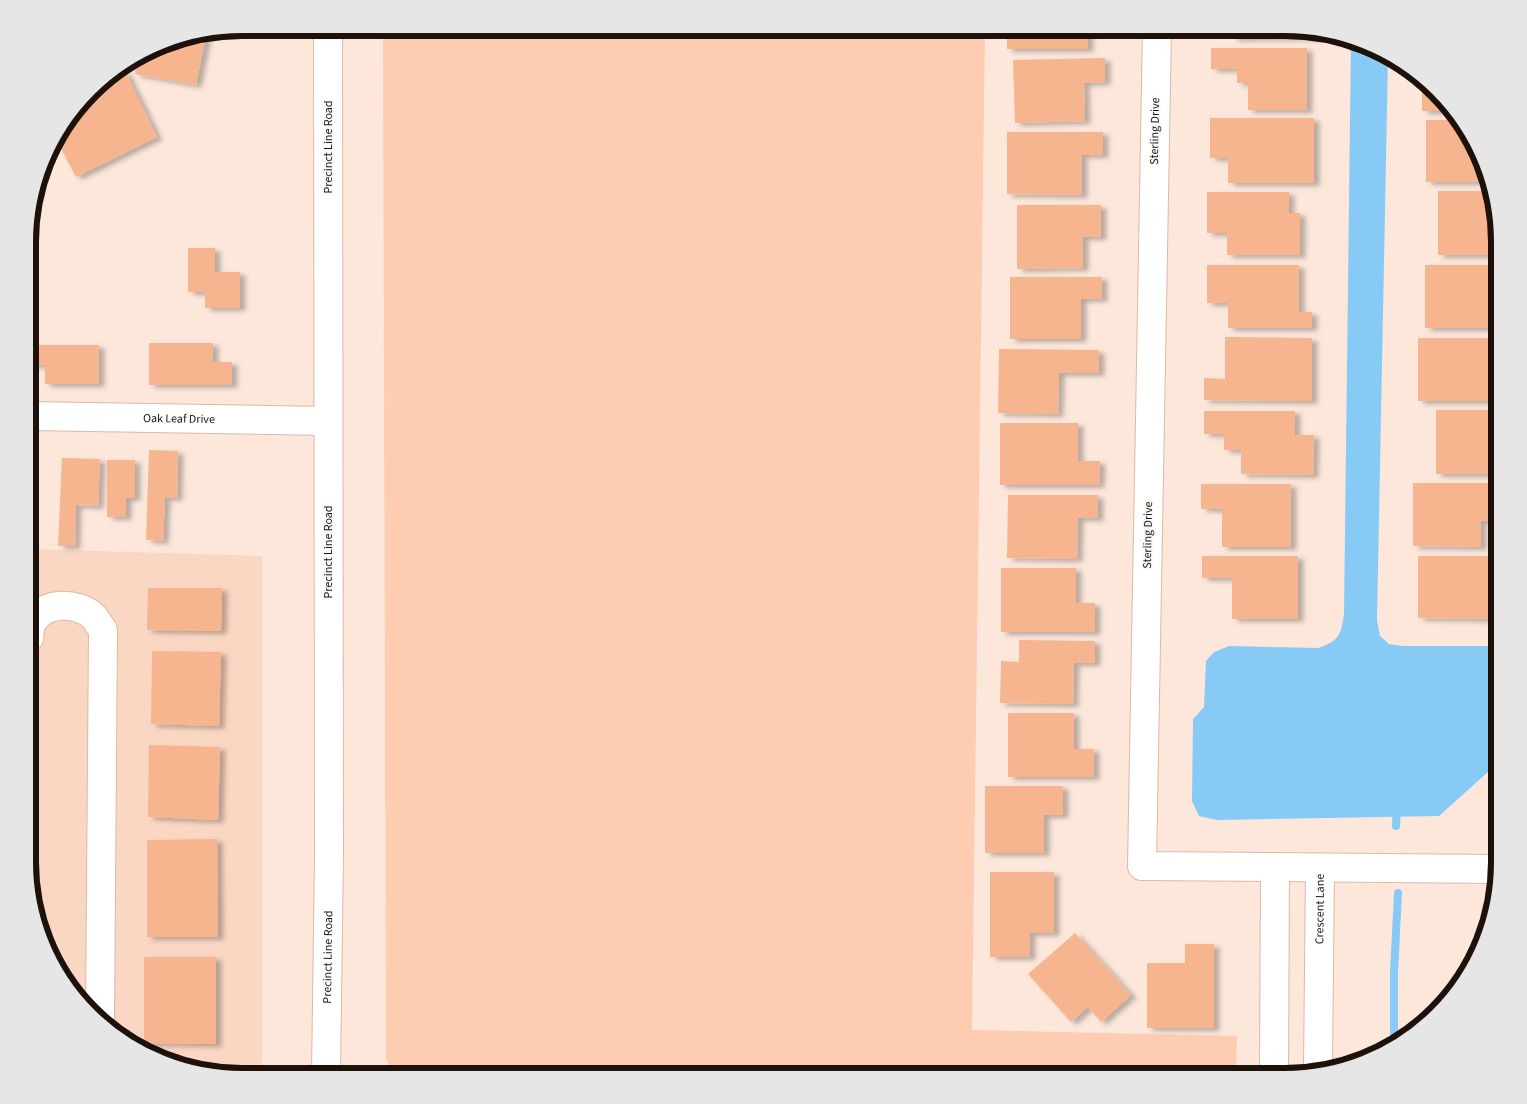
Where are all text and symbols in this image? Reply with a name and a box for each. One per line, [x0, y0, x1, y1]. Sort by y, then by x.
street label: Sterling Drive [1146, 97, 1164, 165]
street label: Precinct Line Road [320, 100, 337, 194]
street label: Oak Leaf Drive [143, 409, 215, 428]
street label: Sterling Drive [1139, 501, 1157, 569]
street label: Precinct Line Road [320, 505, 337, 599]
street label: Crescent Lane [1311, 874, 1328, 944]
street label: Precinct Line Road [318, 910, 337, 1004]

